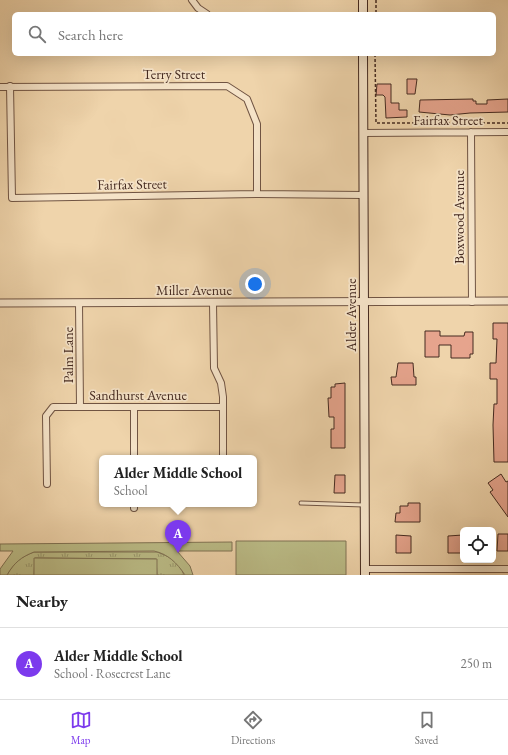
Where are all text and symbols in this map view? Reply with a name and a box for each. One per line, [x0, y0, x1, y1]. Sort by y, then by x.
search box [12, 12, 496, 56]
icon: search [26, 23, 48, 45]
text: Search here [58, 25, 123, 44]
street label: Terry Street [143, 65, 206, 83]
street label: Fairfax Street [413, 111, 483, 129]
street label: Boxwood Avenue [450, 170, 468, 264]
street label: Fairfax Street [97, 174, 168, 194]
your location [245, 274, 265, 294]
street label: Alder Avenue [342, 278, 360, 353]
street label: Miller Avenue [156, 281, 232, 299]
street label: Palm Lane [59, 326, 77, 383]
street label: Sandhurst Avenue [89, 386, 187, 404]
popup [99, 455, 257, 507]
text: Alder Middle School [114, 463, 242, 482]
text: School [114, 482, 148, 499]
pin: A [165, 520, 191, 553]
map controls [460, 527, 496, 563]
button: locate [460, 527, 496, 563]
text: Nearby [16, 590, 68, 612]
text: Alder Middle School [54, 646, 182, 665]
text: A [24, 655, 34, 672]
text: 250 m [461, 655, 492, 672]
text: School · Rosecrest Lane [54, 665, 171, 682]
tab: Map [70, 709, 92, 747]
tab: Directions [231, 709, 275, 747]
tab: Saved [415, 709, 438, 747]

